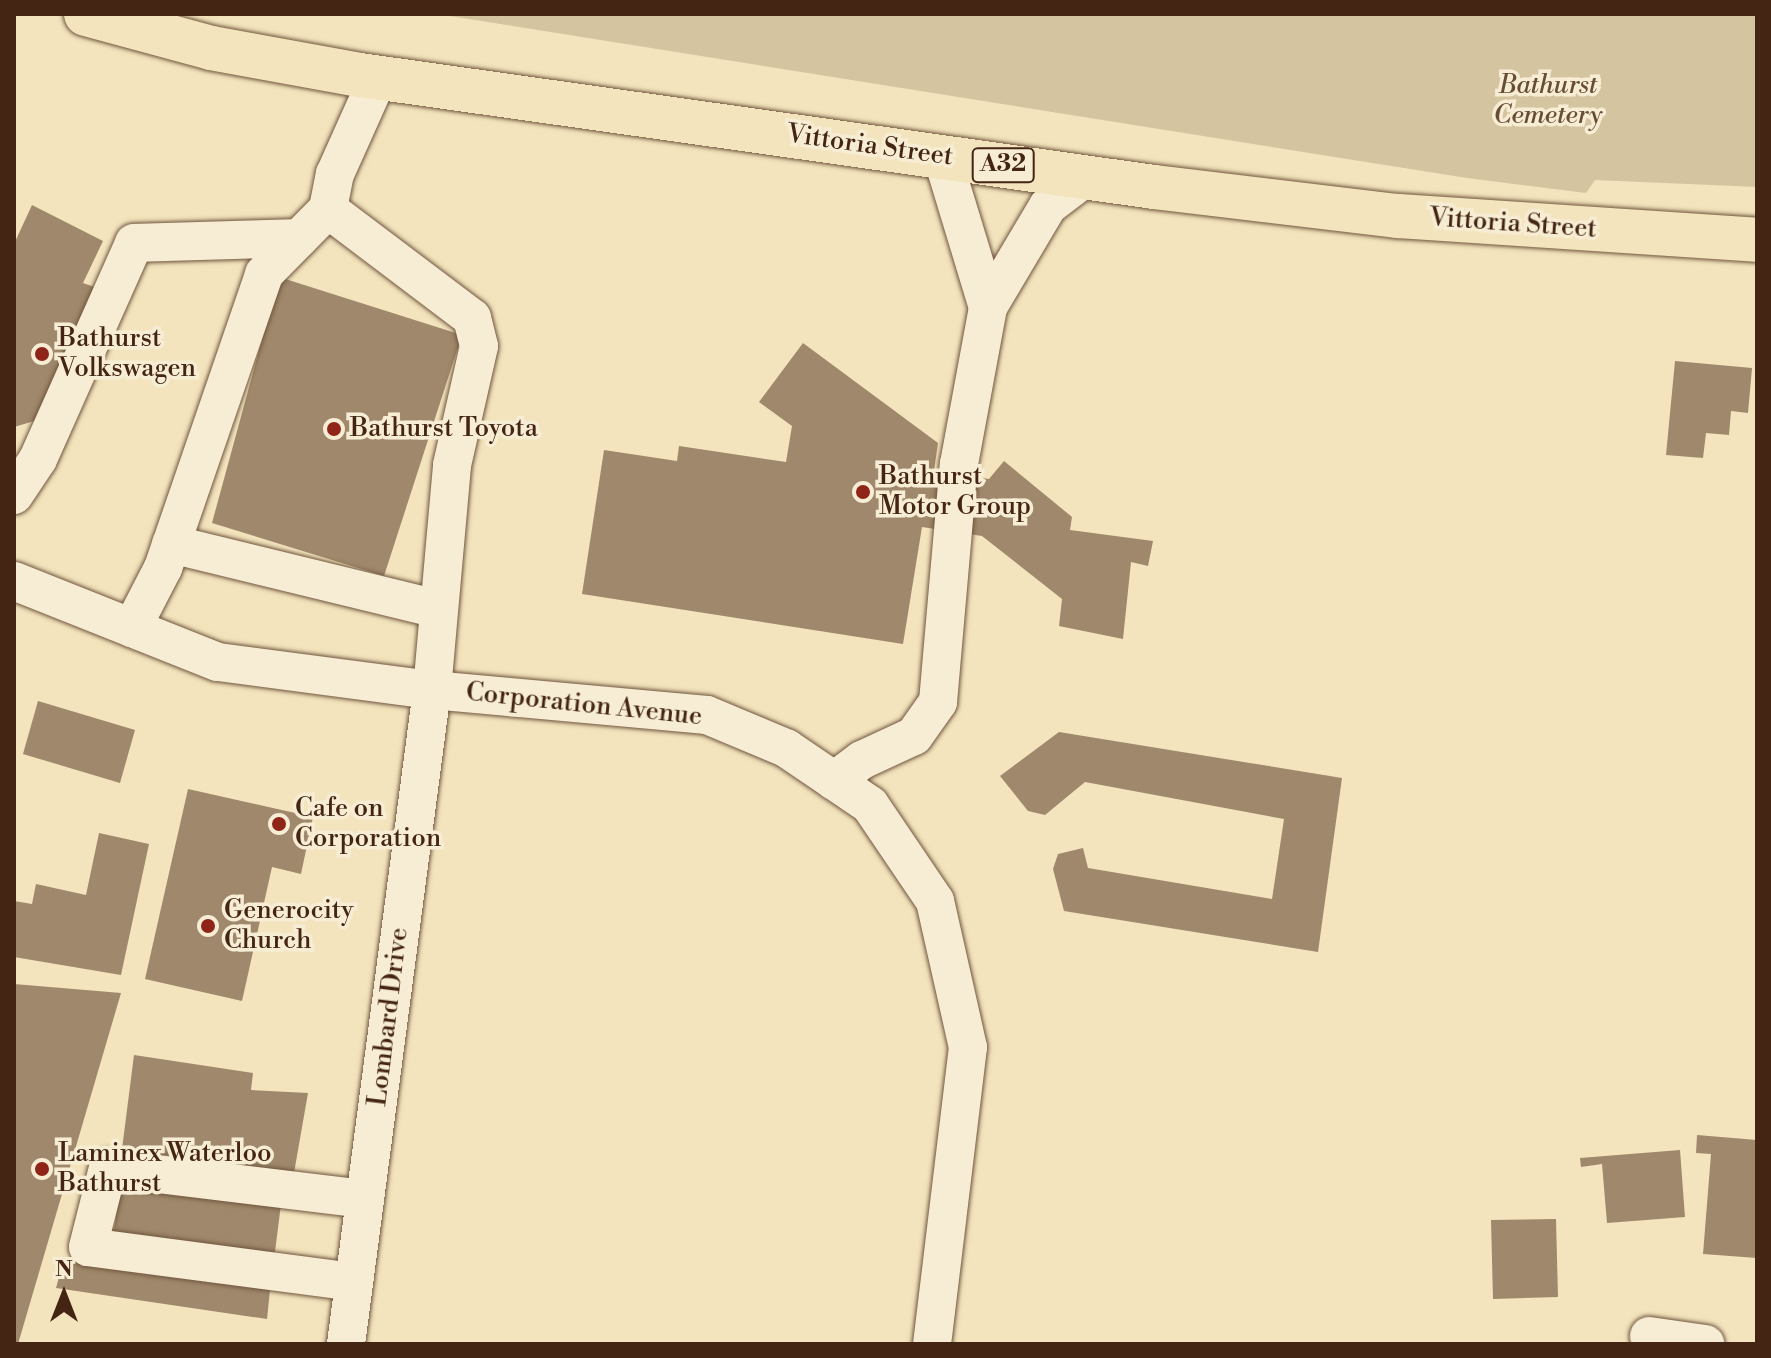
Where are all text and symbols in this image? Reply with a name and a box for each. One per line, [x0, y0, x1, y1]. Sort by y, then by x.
park label: Bathurst Cemetery [1494, 70, 1602, 132]
street label: Vittoria Street [785, 119, 955, 173]
road number: A32 [971, 145, 1035, 185]
street label: Vittoria Street [1428, 203, 1598, 245]
place label: Bathurst Volkswagen [58, 323, 196, 384]
marker: Bathurst Volkswagen [33, 345, 51, 363]
place label: Bathurst Toyota [350, 413, 538, 445]
marker: Bathurst Toyota [325, 420, 343, 438]
place label: Bathurst Motor Group [879, 461, 1031, 522]
marker: Bathurst Motor Group [854, 483, 872, 501]
street label: Corporation Avenue [464, 677, 704, 733]
place label: Cafe on Corporation [295, 793, 441, 854]
marker: Cafe on Corporation [270, 815, 288, 833]
place label: Generocity Church [224, 895, 354, 956]
marker: Generocity Church [199, 917, 217, 935]
street label: Lombard Drive [363, 926, 415, 1108]
place label: Laminex Waterloo Bathurst [58, 1138, 272, 1200]
marker: Laminex Waterloo Bathurst [33, 1160, 51, 1178]
north arrow [24, 1254, 104, 1334]
text: N [55, 1256, 73, 1283]

